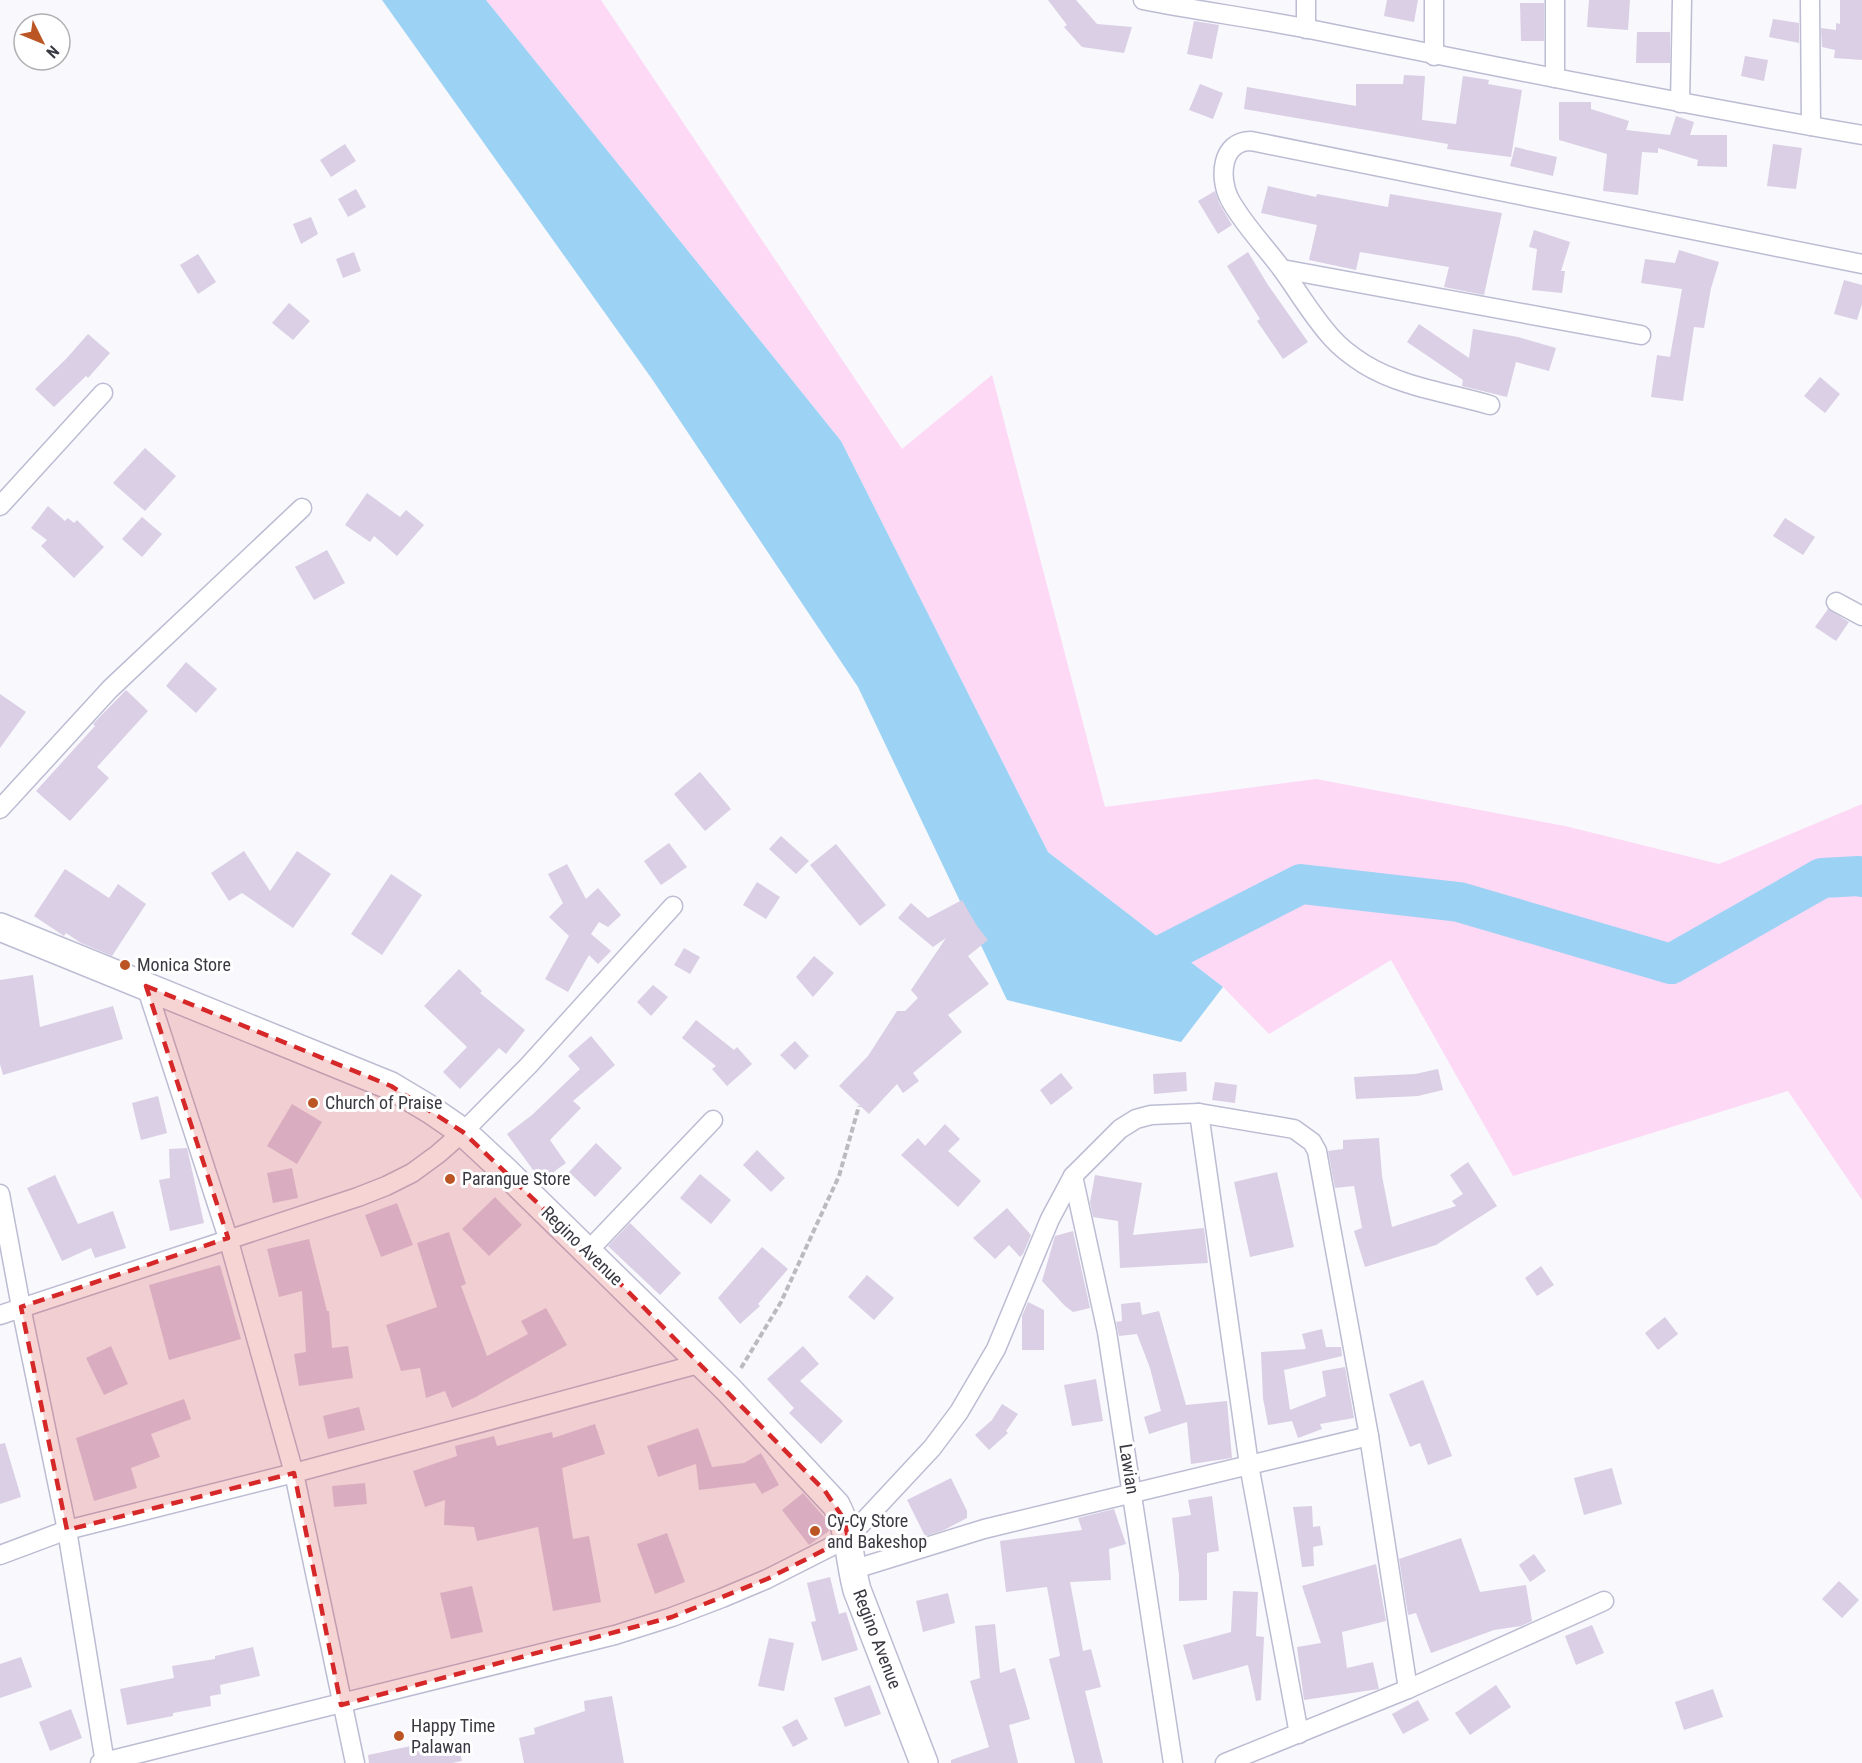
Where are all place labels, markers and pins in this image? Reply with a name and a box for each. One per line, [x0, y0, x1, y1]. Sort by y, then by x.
place label: Monica Store [137, 954, 231, 975]
marker: Monica Store [118, 958, 132, 972]
place label: Church of Praise [325, 1092, 442, 1113]
marker: Church of Praise [306, 1096, 320, 1110]
place label: Parangue Store [462, 1168, 570, 1189]
marker: Parangue Store [443, 1172, 457, 1186]
place label: Cy-Cy Store and Bakeshop [827, 1510, 927, 1552]
marker: Cy-Cy Store and Bakeshop [808, 1524, 822, 1538]
place label: Happy Time Palawan [411, 1715, 495, 1757]
marker: Happy Time Palawan [392, 1729, 406, 1743]

